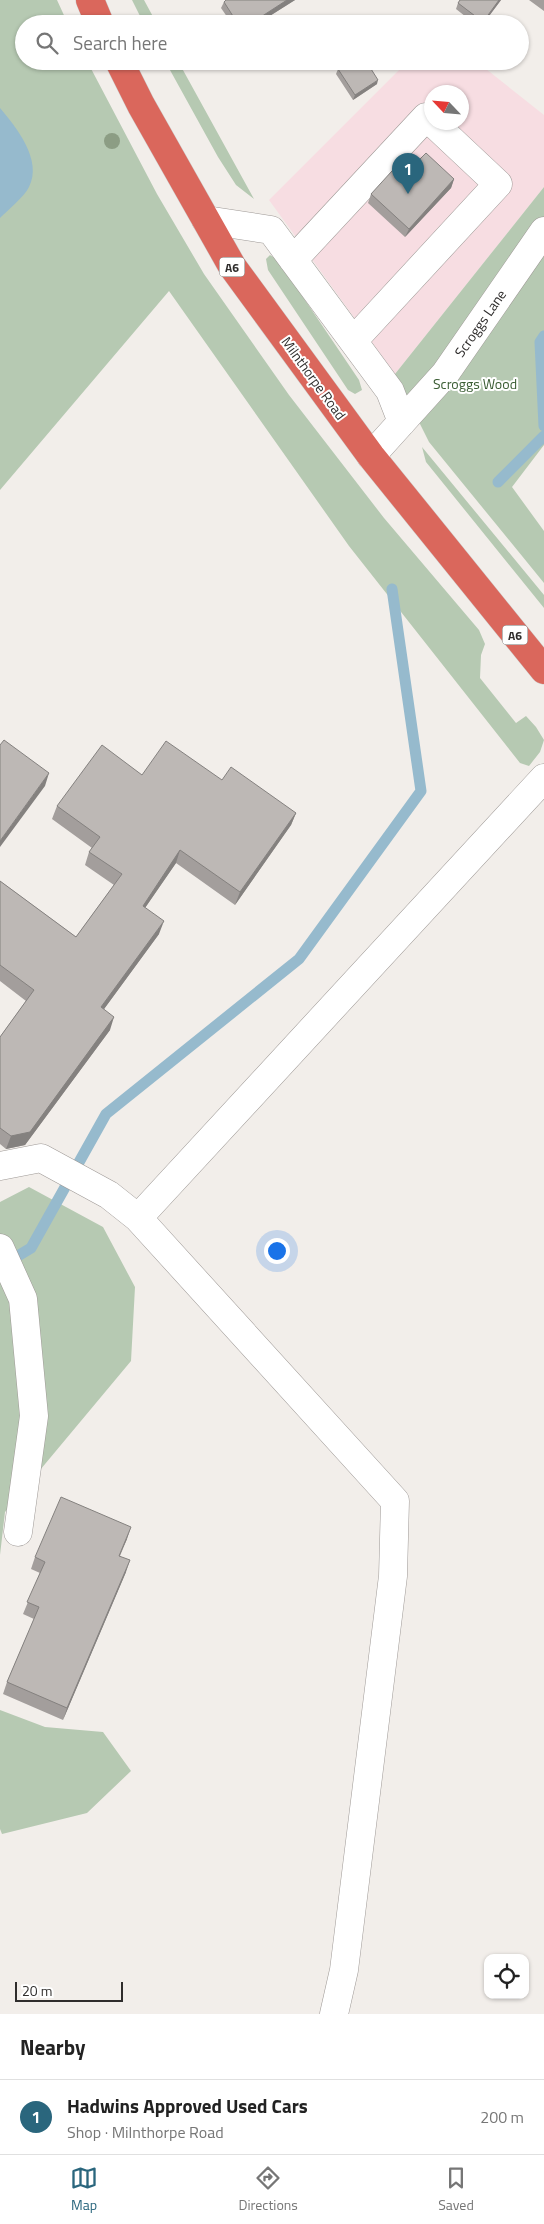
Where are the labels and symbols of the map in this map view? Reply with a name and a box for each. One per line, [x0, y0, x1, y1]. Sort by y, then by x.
north arrow [424, 85, 469, 130]
pin: 1 [392, 153, 424, 194]
road number: A6 [220, 258, 244, 276]
street label: Scroggs Lane [449, 285, 511, 361]
street label: Milnthorpe Road [277, 332, 351, 424]
park label: Scroggs Wood [433, 373, 517, 394]
road number: A6 [502, 626, 528, 644]
your location [264, 1238, 290, 1264]
scale bar [15, 1979, 122, 2002]

